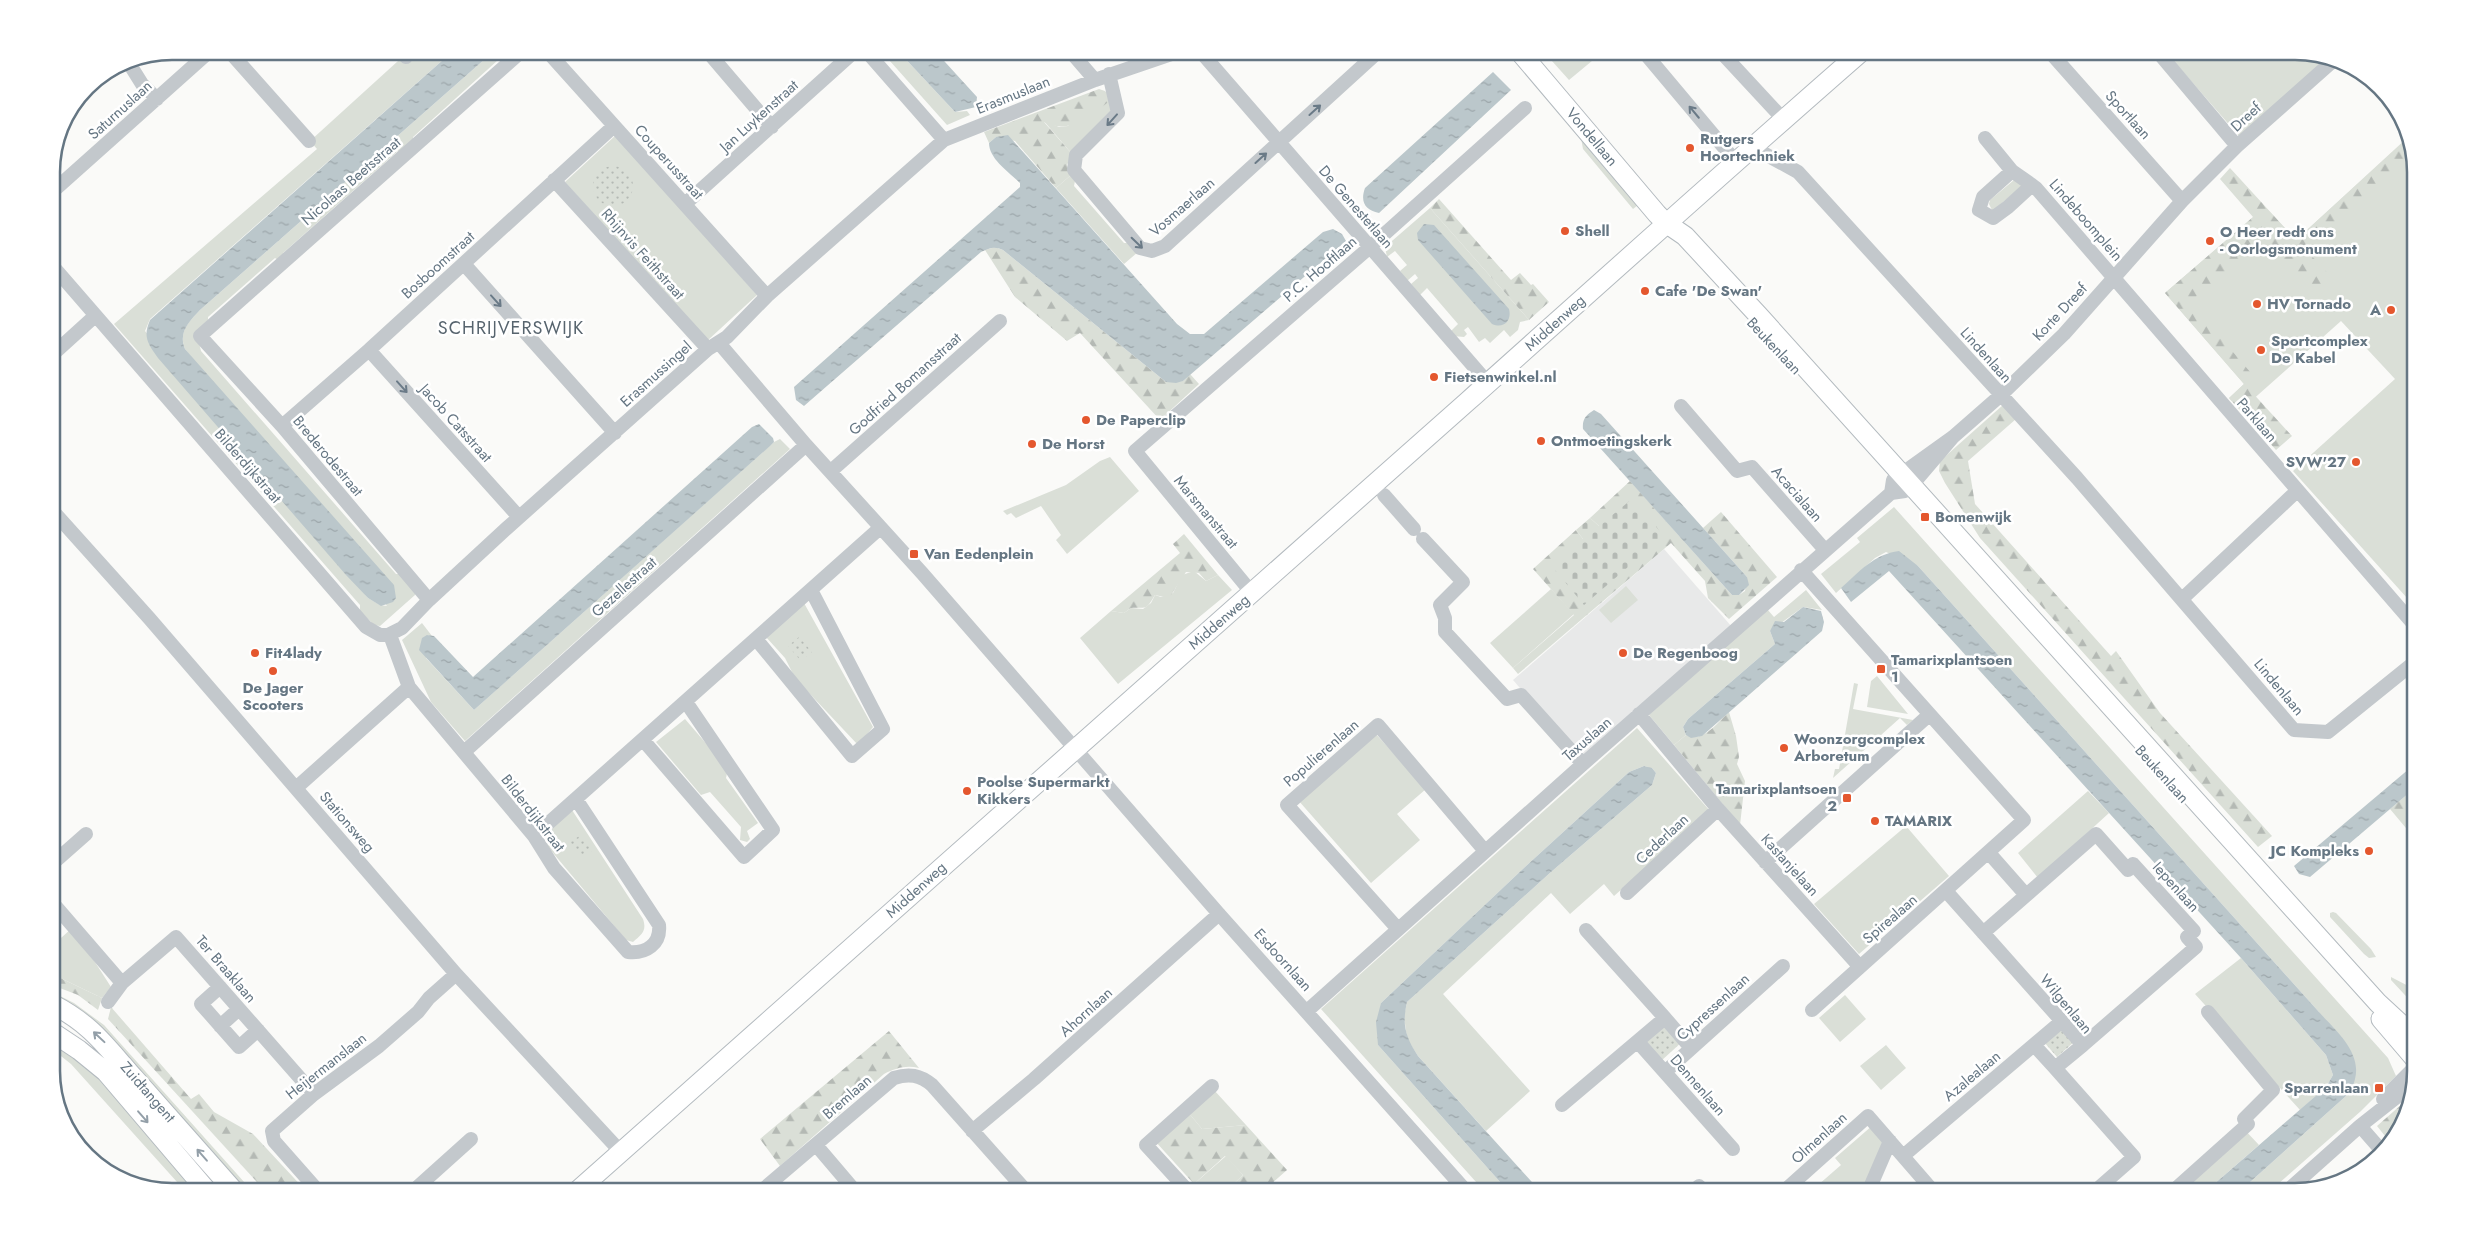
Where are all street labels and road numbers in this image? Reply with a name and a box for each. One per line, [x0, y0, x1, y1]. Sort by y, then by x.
street label: Erasmuslaan [973, 70, 1053, 120]
street label: Jan Luykenstraat [713, 74, 803, 159]
street label: Saturnuslaan [83, 75, 157, 145]
street label: Sportlaan [2100, 86, 2156, 144]
street label: Dreef [2226, 97, 2267, 137]
street label: Vondellaan [1561, 103, 1623, 171]
street label: Couperusstraat [629, 120, 709, 205]
street label: Nicolaas Beetsstraat [296, 131, 406, 231]
street label: De Genestetlaan [1314, 160, 1398, 254]
street label: Vosmaerlaan [1144, 172, 1220, 242]
street label: Lindeboomplein [2044, 174, 2128, 266]
street label: Rhijnvis Feithstraat [596, 204, 690, 305]
street label: Bosboomstraat [396, 226, 480, 304]
street label: P.C. Hooftlaan [1278, 231, 1362, 307]
street label: Korte Dreef [2027, 278, 2093, 346]
street label: Middenweg [1520, 290, 1590, 356]
street label: Beukenlaan [1742, 312, 1806, 380]
street label: Lindenlaan [1955, 322, 2017, 388]
street label: Godfried Bomansstraat [844, 327, 966, 441]
street label: Erasmussingel [615, 336, 697, 412]
street label: Jacob Catsstraat [413, 377, 498, 468]
street label: Parklaan [2231, 393, 2283, 447]
street label: Brederodestraat [288, 411, 369, 501]
street label: Bilderdijkstraat [209, 424, 287, 509]
street label: Acacialaan [1766, 461, 1828, 527]
street label: Marsmanstraat [1169, 470, 1244, 554]
street label: Gezellestraat [587, 551, 662, 622]
street label: Middenweg [1184, 589, 1254, 655]
street label: Lindenlaan [2249, 654, 2309, 720]
street label: Taxuslaan [1558, 712, 1616, 766]
street label: Populierenlaan [1278, 714, 1364, 792]
street label: Beukenlaan [2130, 740, 2194, 808]
street label: Bilderdijkstraat [496, 770, 570, 857]
street label: Stationsweg [314, 787, 380, 857]
street label: Cederlaan [1631, 809, 1693, 869]
street label: Kastanjelaan [1756, 829, 1824, 901]
street label: Middenweg [881, 857, 951, 923]
street label: Iepenlaan [2147, 857, 2205, 917]
street label: Spirealaan [1858, 889, 1922, 949]
street label: Esdoornlaan [1249, 924, 1317, 996]
street label: Ter Braaklaan [190, 930, 262, 1008]
street label: Cypressenlaan [1672, 968, 1754, 1046]
street label: Wilgenlaan [2034, 969, 2098, 1039]
street label: Ahornlaan [1055, 982, 1117, 1042]
street label: Heijermanslaan [281, 1027, 371, 1105]
street label: Azalealaan [1939, 1045, 2005, 1107]
street label: Dennenlaan [1665, 1049, 1731, 1121]
street label: Zuidtangent [115, 1057, 181, 1128]
street label: Bremlaan [818, 1070, 876, 1124]
street label: Olmenlaan [1786, 1107, 1852, 1169]

